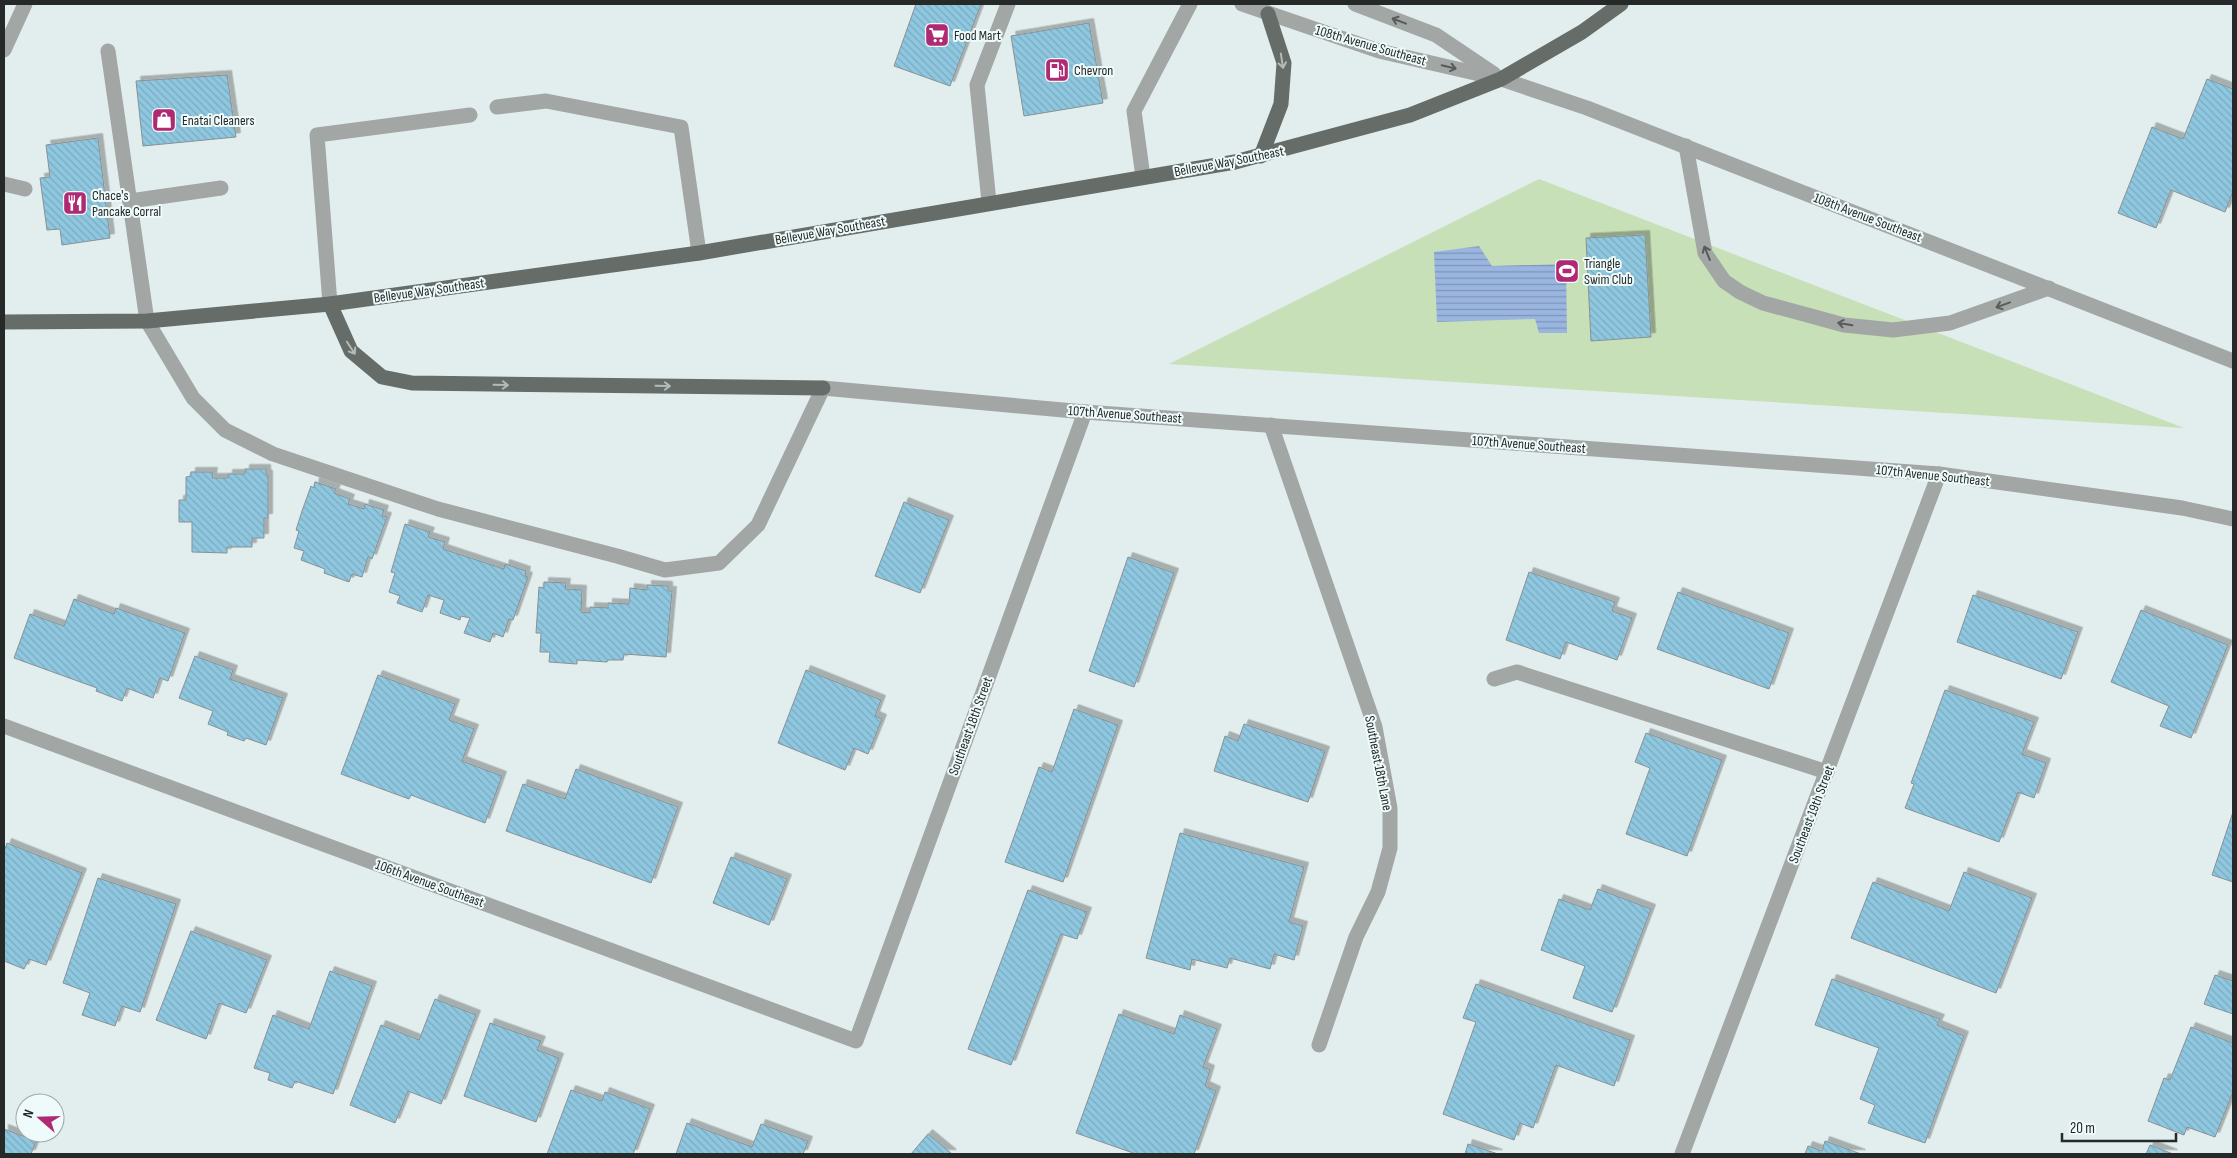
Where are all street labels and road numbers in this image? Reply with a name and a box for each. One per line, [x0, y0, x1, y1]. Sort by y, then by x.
street label: 108th Avenue Southeast [1314, 22, 1428, 69]
street label: Bellevue Way Southeast [1173, 142, 1285, 180]
street label: 108th Avenue Southeast [1811, 189, 1924, 246]
street label: Bellevue Way Southeast [774, 212, 887, 249]
street label: Bellevue Way Southeast [373, 274, 486, 307]
street label: 107th Avenue Southeast [1068, 402, 1182, 427]
street label: 107th Avenue Southeast [1472, 432, 1586, 457]
street label: 107th Avenue Southeast [1875, 461, 1991, 490]
street label: Southeast 18th Street [945, 675, 996, 778]
street label: Southeast 18th Lane [1361, 714, 1396, 812]
street label: Southeast 19th Street [1785, 763, 1838, 866]
street label: 106th Avenue Southeast [373, 856, 487, 911]

